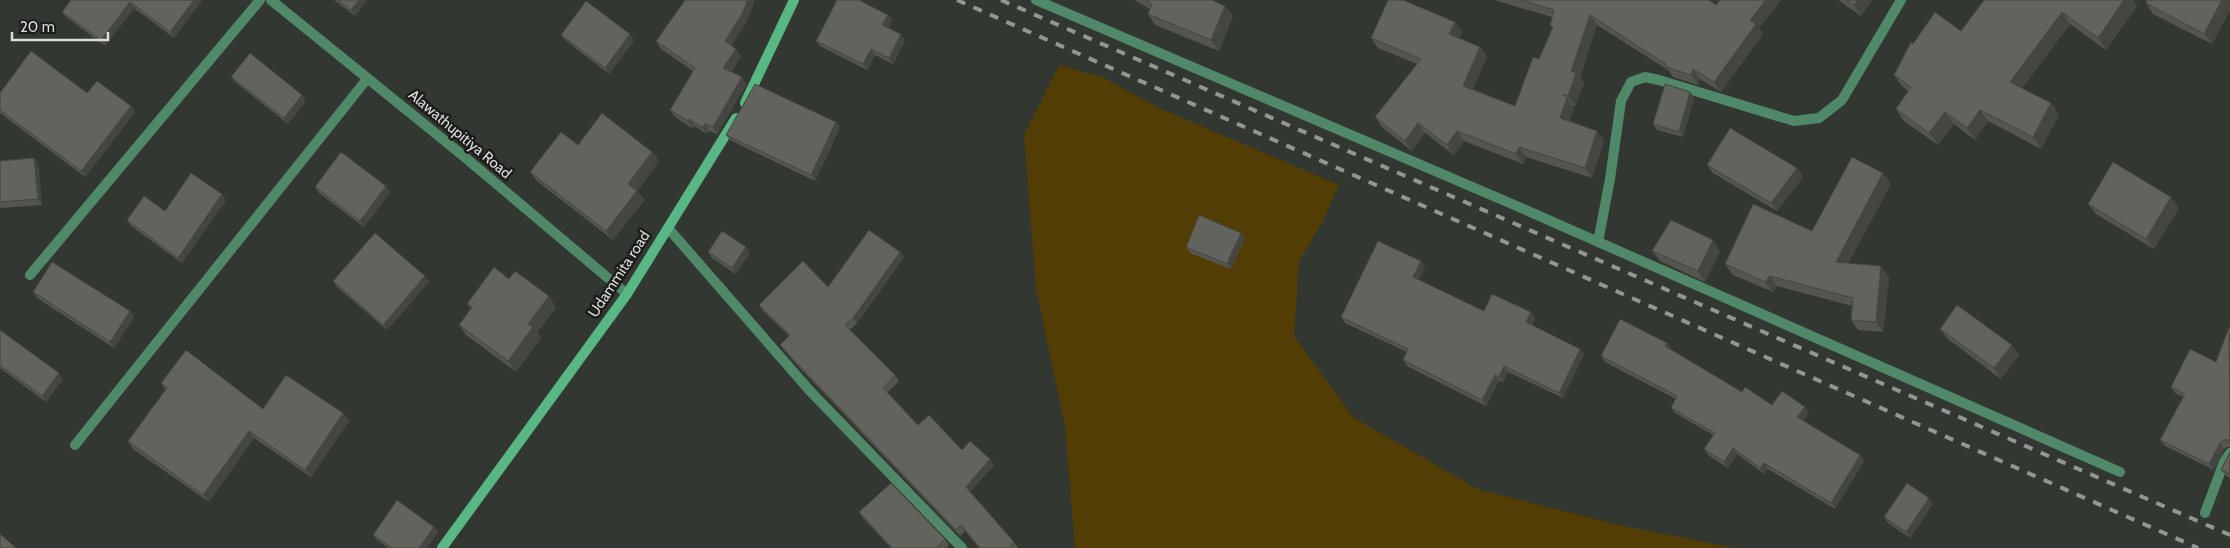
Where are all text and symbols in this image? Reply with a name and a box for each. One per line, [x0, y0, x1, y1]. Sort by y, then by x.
scale bar [12, 10, 109, 42]
text: 20 m [20, 18, 55, 36]
street label: Alawathupitiya Road [405, 86, 515, 182]
street label: Udammita road [584, 227, 654, 321]

